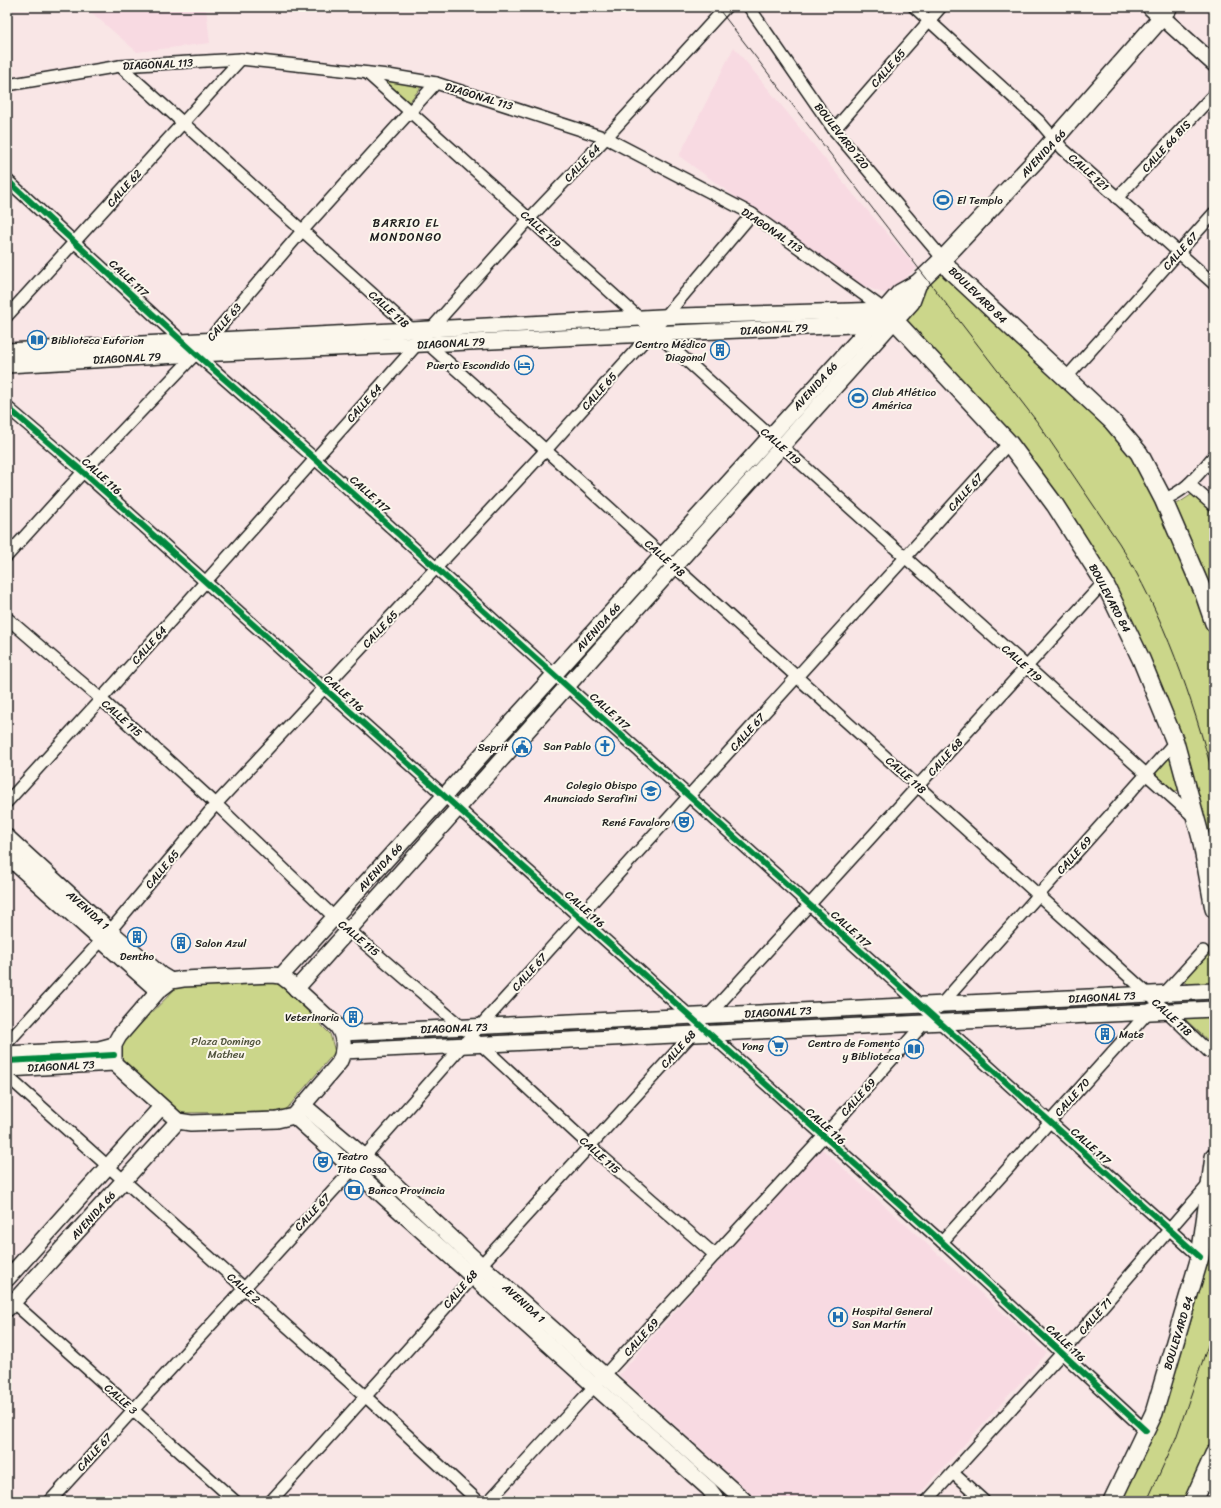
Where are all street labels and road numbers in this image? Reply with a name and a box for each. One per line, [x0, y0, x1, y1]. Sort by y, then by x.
street label: CALLE 65 [866, 44, 911, 92]
street label: DIAGONAL 113 [122, 53, 194, 76]
street label: DIAGONAL 113 [442, 77, 515, 116]
street label: BOULEVARD 120 [809, 99, 874, 174]
street label: CALLE 66 BIS [1137, 116, 1196, 177]
street label: AVENIDA 66 [1015, 125, 1071, 183]
street label: CALLE 64 [559, 140, 605, 187]
street label: CALLE 121 [1064, 149, 1113, 196]
street label: CALLE 62 [102, 164, 147, 212]
street label: DIAGONAL 113 [737, 203, 806, 258]
street label: CALLE 119 [516, 206, 566, 253]
street label: CALLE 67 [1158, 227, 1203, 275]
street label: CALLE 117 [104, 255, 154, 302]
street label: BOULEVARD 84 [944, 262, 1012, 329]
street label: CALLE 118 [364, 286, 414, 333]
street label: CALLE 63 [202, 299, 246, 346]
street label: DIAGONAL 79 [740, 318, 809, 341]
street label: DIAGONAL 79 [417, 332, 486, 355]
street label: DIAGONAL 79 [93, 347, 162, 370]
street label: AVENIDA 66 [788, 358, 843, 416]
street label: CALLE 65 [577, 368, 622, 415]
street label: CALLE 64 [342, 380, 387, 427]
street label: CALLE 119 [756, 423, 806, 470]
street label: CALLE 116 [77, 453, 126, 500]
street label: CALLE 67 [943, 468, 988, 516]
street label: CALLE 117 [345, 471, 395, 518]
street label: CALLE 118 [640, 535, 690, 582]
street label: BOULEVARD 84 [1083, 560, 1136, 636]
street label: AVENIDA 66 [571, 599, 626, 657]
street label: CALLE 65 [358, 606, 403, 653]
street label: CALLE 64 [127, 622, 172, 669]
street label: CALLE 119 [997, 640, 1047, 687]
street label: CALLE 116 [319, 670, 368, 717]
street label: CALLE 117 [585, 688, 635, 735]
street label: CALLE 115 [97, 695, 147, 742]
street label: CALLE 67 [725, 708, 770, 756]
street label: CALLE 68 [923, 734, 968, 781]
street label: CALLE 118 [881, 752, 931, 799]
street label: CALLE 69 [1052, 832, 1097, 879]
street label: AVENIDA 66 [353, 839, 408, 897]
street label: CALLE 65 [140, 845, 185, 893]
street label: AVENIDA 1 [61, 885, 114, 935]
street label: CALLE 116 [560, 886, 609, 933]
street label: CALLE 117 [826, 906, 876, 953]
street label: CALLE 115 [334, 915, 384, 962]
street label: CALLE 67 [507, 948, 552, 996]
street label: DIAGONAL 73 [1068, 986, 1136, 1009]
street label: CALLE 118 [1147, 994, 1196, 1041]
street label: DIAGONAL 73 [744, 1001, 812, 1024]
street label: DIAGONAL 73 [420, 1018, 488, 1039]
street label: CALLE 68 [656, 1026, 701, 1073]
street label: DIAGONAL 73 [27, 1055, 95, 1078]
street label: CALLE 69 [836, 1074, 881, 1121]
street label: CALLE 70 [1050, 1074, 1095, 1121]
street label: CALLE 116 [801, 1103, 850, 1150]
street label: CALLE 117 [1066, 1123, 1116, 1170]
street label: CALLE 115 [575, 1132, 625, 1179]
street label: AVENIDA 66 [66, 1187, 121, 1245]
street label: CALLE 67 [290, 1189, 335, 1236]
street label: CALLE 68 [438, 1265, 483, 1313]
street label: CALLE 2 [223, 1268, 265, 1309]
street label: AVENIDA 1 [497, 1278, 550, 1328]
street label: CALLE 71 [1074, 1293, 1117, 1339]
street label: BOULEVARD 84 [1158, 1294, 1199, 1372]
street label: CALLE 69 [619, 1314, 664, 1361]
street label: CALLE 116 [1041, 1320, 1090, 1367]
street label: CALLE 3 [100, 1379, 142, 1420]
street label: CALLE 67 [72, 1428, 117, 1476]

